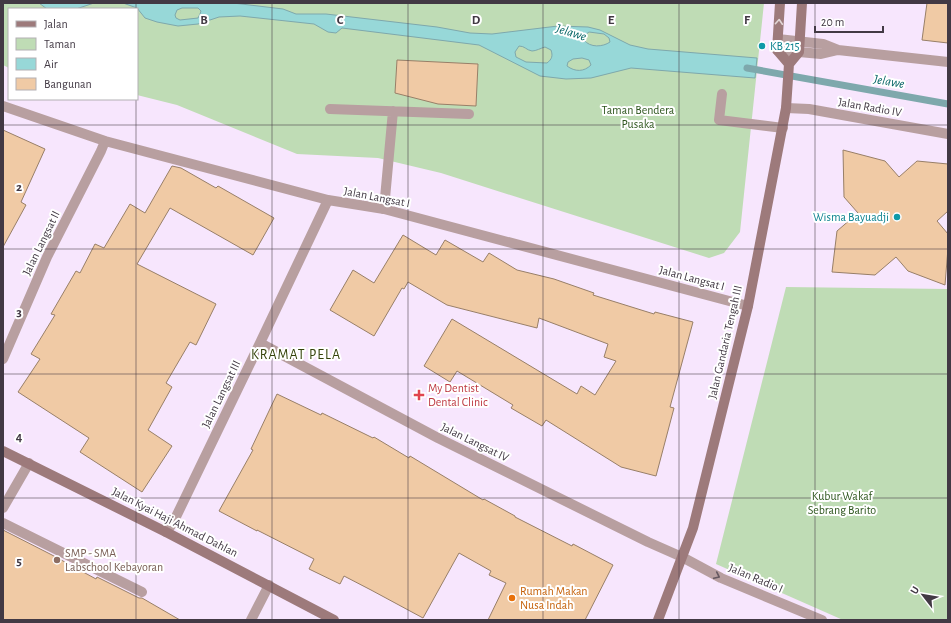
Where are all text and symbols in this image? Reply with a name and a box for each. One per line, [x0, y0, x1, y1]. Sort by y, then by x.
legend [8, 8, 138, 100]
scale bar [815, 8, 883, 34]
text: B [200, 14, 208, 27]
text: C [337, 14, 344, 27]
text: D [472, 14, 481, 27]
text: E [608, 14, 615, 27]
text: F [744, 14, 751, 27]
text: 20 m [821, 16, 844, 28]
text: Jalan [44, 18, 68, 30]
one-way arrow [775, 19, 784, 25]
water label: Jelawe [553, 22, 588, 44]
text: Taman [44, 38, 76, 50]
place label: KB 215 [770, 40, 800, 52]
marker: KB 215 [757, 41, 767, 51]
text: Air [44, 58, 58, 70]
water label: Jelawe [872, 73, 905, 91]
text: Bangunan [44, 78, 92, 90]
street label: Jalan Radio IV [837, 96, 903, 119]
park label: Taman Bendera Pusaka [602, 104, 675, 130]
text: 2 [16, 181, 22, 194]
street label: Jalan Langsat I [343, 185, 411, 209]
street label: Jalan Langsat II [20, 209, 62, 277]
place label: Wisma Bayuadji [813, 211, 889, 224]
marker: Wisma Bayuadji [892, 212, 902, 222]
street label: Jalan Langsat I [658, 264, 726, 292]
street label: Jalan Gandaria Tengah III [706, 284, 744, 400]
text: 3 [16, 306, 22, 319]
district label: KRAMAT PELA [251, 348, 341, 362]
street label: Jalan Langsat III [200, 358, 242, 430]
place label: My Dentist Dental Clinic [428, 382, 488, 408]
marker: My Dentist Dental Clinic [413, 389, 425, 401]
street label: Jalan Langsat IV [439, 420, 511, 464]
text: 4 [16, 431, 23, 444]
street label: Jalan Kyai Haji Ahmad Dahlan [110, 485, 240, 560]
park label: Kubur Wakaf Sebrang Barito [808, 490, 876, 516]
place label: SMP - SMA Labschool Kebayoran [65, 547, 163, 574]
text: 5 [16, 555, 22, 568]
marker: SMP - SMA Labschool Kebayoran [52, 555, 62, 565]
street label: Jalan Radio I [727, 561, 785, 595]
one-way arrow [712, 571, 720, 579]
north arrow [903, 575, 943, 615]
text: U [908, 584, 921, 596]
place label: Rumah Makan Nusa Indah [520, 585, 588, 611]
marker: Rumah Makan Nusa Indah [507, 593, 517, 603]

